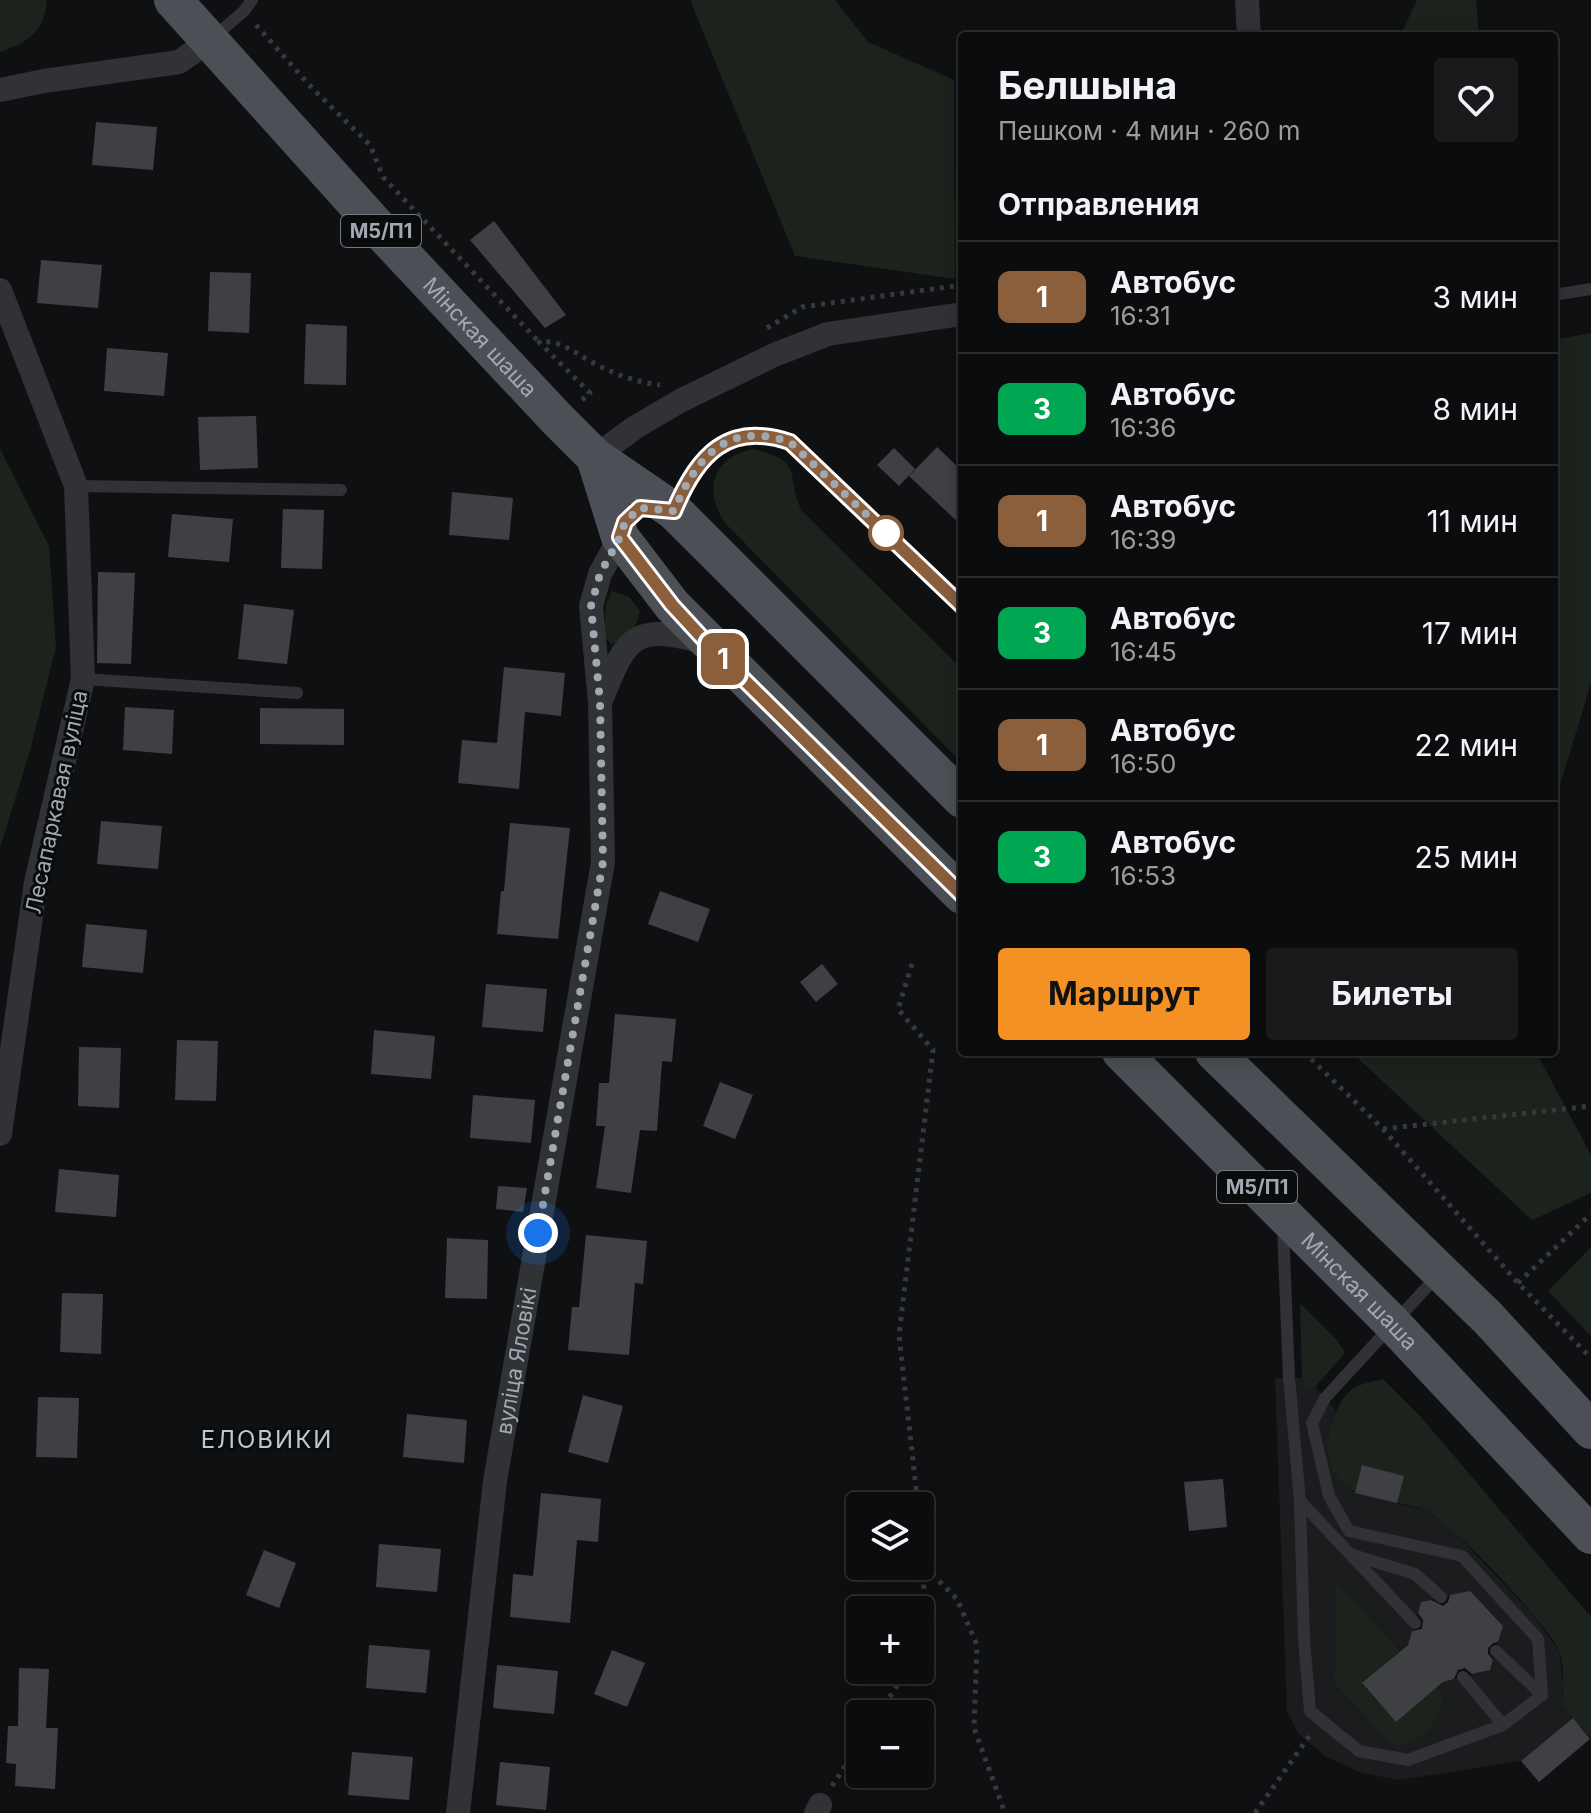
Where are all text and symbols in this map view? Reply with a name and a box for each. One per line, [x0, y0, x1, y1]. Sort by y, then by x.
button: heart [1434, 58, 1518, 142]
text: Белшына [998, 62, 1177, 108]
text: Пешком · 4 мин · 260 m [998, 115, 1301, 146]
text: Отправления [998, 186, 1200, 222]
road number: М5/П1 [341, 215, 421, 247]
text: Автобус [1110, 264, 1236, 300]
street label: Мінская шаша [418, 272, 542, 402]
text: 3 мин [1432, 279, 1518, 315]
text: 1 [1036, 280, 1048, 314]
text: 16:31 [1110, 300, 1171, 331]
text: Автобус [1110, 376, 1236, 412]
text: 8 мин [1432, 391, 1518, 427]
text: 3 [1033, 392, 1051, 426]
text: 16:36 [1110, 412, 1176, 443]
text: Автобус [1110, 488, 1236, 524]
text: 11 мин [1427, 503, 1518, 539]
text: 1 [1036, 504, 1048, 538]
unlabelled marker [869, 516, 903, 550]
text: 16:39 [1110, 524, 1176, 555]
text: Автобус [1110, 600, 1236, 636]
text: 17 мин [1422, 615, 1518, 651]
text: 3 [1033, 616, 1051, 650]
line badge: 1 [697, 633, 749, 685]
text: 16:45 [1110, 636, 1177, 667]
text: 1 [717, 642, 729, 676]
street label: Лесапаркавая вуліца [20, 688, 92, 916]
text: Автобус [1110, 712, 1236, 748]
text: 22 мин [1414, 727, 1518, 763]
text: 1 [1036, 728, 1048, 762]
text: 16:50 [1110, 748, 1176, 779]
text: Автобус [1110, 824, 1236, 860]
text: 25 мин [1414, 839, 1518, 875]
text: 3 [1033, 840, 1051, 874]
text: 16:53 [1110, 860, 1176, 891]
button: Маршрут [998, 948, 1250, 1040]
button: Билеты [1266, 948, 1518, 1040]
road number: М5/П1 [1217, 1171, 1297, 1203]
your location [518, 1213, 558, 1253]
street label: Мінская шаша [1296, 1227, 1423, 1355]
street label: вуліца Яловікі [490, 1285, 542, 1436]
district label: ЕЛОВИКИ [201, 1425, 333, 1454]
map controls [846, 1492, 934, 1788]
button: layers [846, 1492, 934, 1580]
button: + [846, 1596, 934, 1684]
button: − [846, 1700, 934, 1788]

